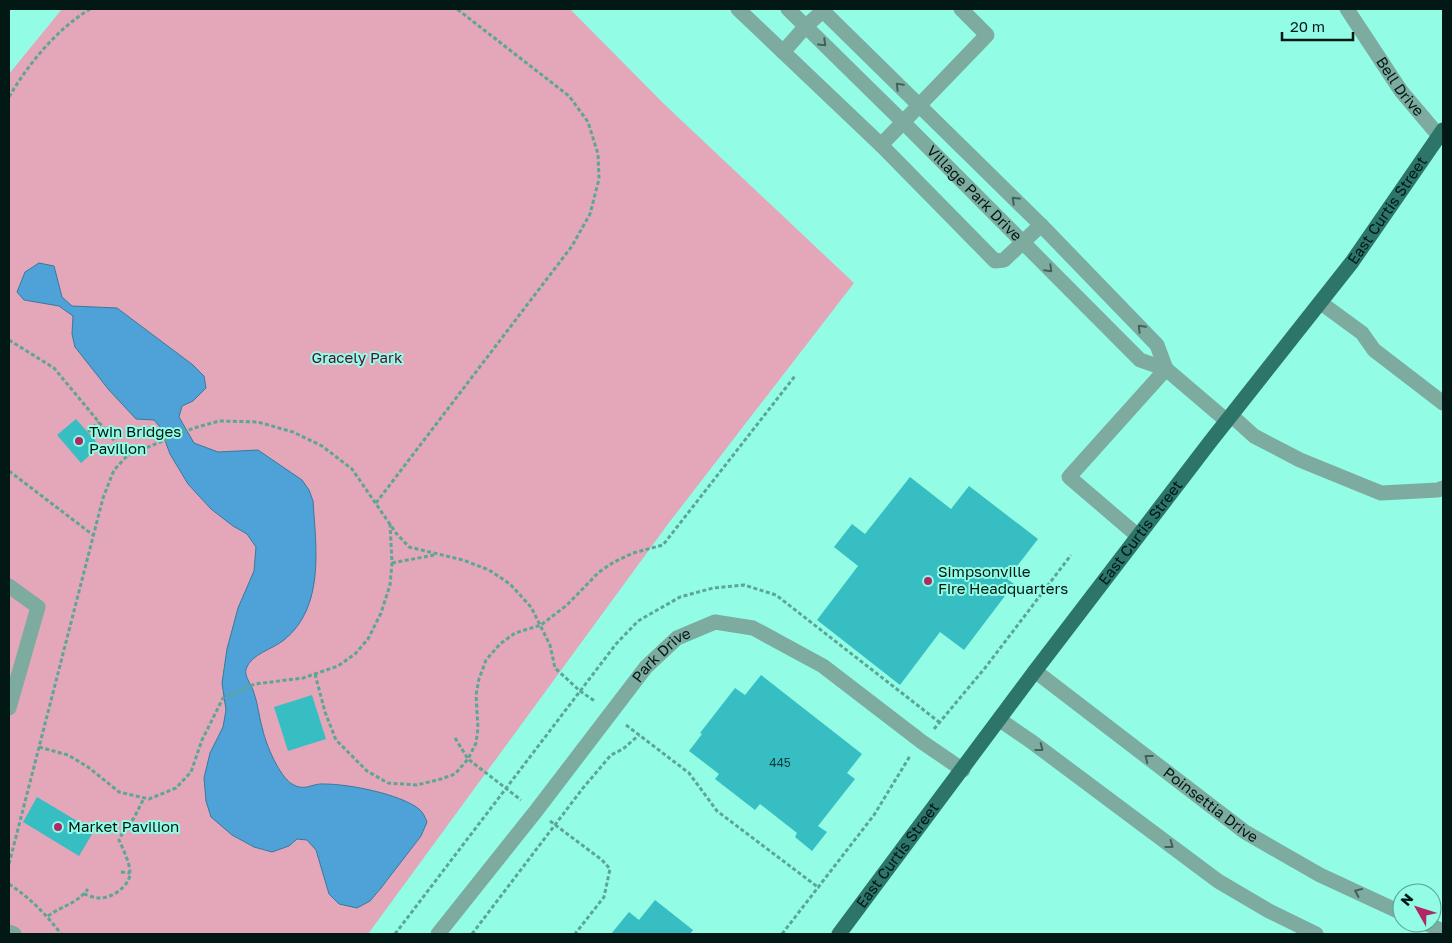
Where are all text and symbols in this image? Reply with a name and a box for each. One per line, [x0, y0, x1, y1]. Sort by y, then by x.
scale bar [1282, 10, 1353, 42]
text: 20 m [1290, 17, 1325, 35]
one-way arrow [817, 37, 826, 46]
street label: Bell Drive [1373, 53, 1429, 120]
one-way arrow [895, 83, 904, 92]
street label: Village Park Drive [923, 141, 1026, 244]
street label: East Curtis Street [1343, 153, 1430, 267]
one-way arrow [1012, 197, 1021, 206]
one-way arrow [1043, 263, 1052, 272]
one-way arrow [1138, 325, 1147, 334]
park label: Gracely Park [312, 348, 403, 366]
place label: Twin Bridges Pavilion [89, 422, 181, 457]
marker: Twin Bridges Pavilion [73, 435, 85, 447]
street label: East Curtis Street [1094, 476, 1186, 588]
place label: Simpsonville Fire Headquarters [938, 562, 1068, 597]
marker: Simpsonville Fire Headquarters [922, 575, 934, 587]
street label: Park Drive [628, 623, 693, 686]
one-way arrow [1034, 742, 1043, 750]
house number: 445 [769, 755, 791, 770]
one-way arrow [1144, 755, 1154, 764]
street label: Poinsettia Drive [1160, 763, 1262, 846]
street label: East Curtis Street [852, 799, 942, 911]
place label: Market Pavilion [68, 817, 179, 835]
marker: Market Pavilion [52, 821, 64, 833]
one-way arrow [1164, 839, 1174, 848]
north arrow [1392, 883, 1442, 933]
one-way arrow [1354, 888, 1363, 899]
text: N [1397, 890, 1416, 909]

